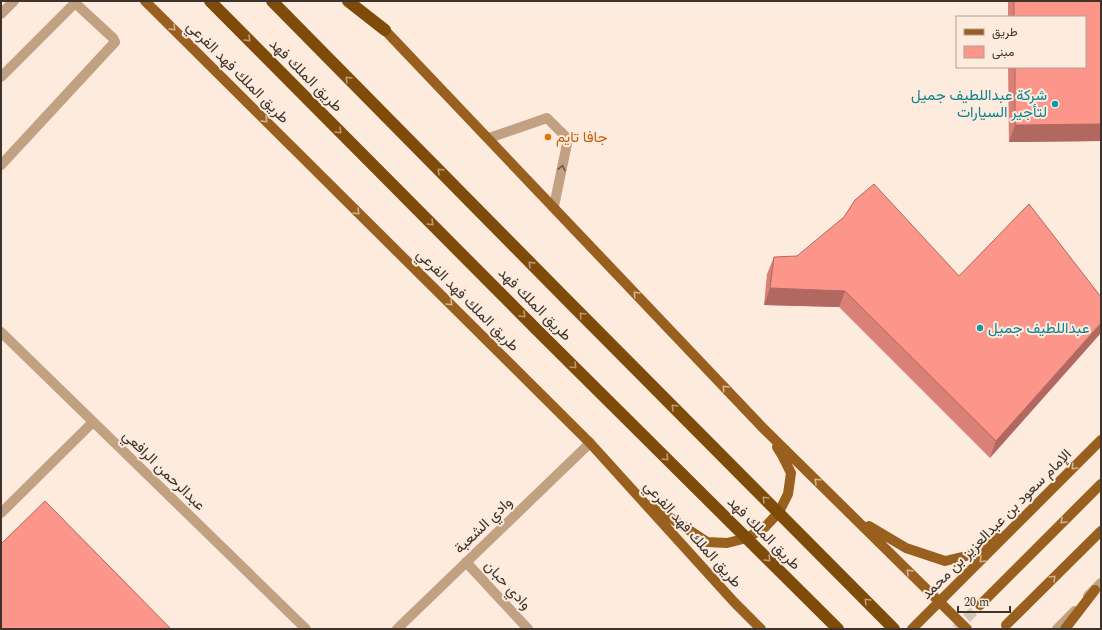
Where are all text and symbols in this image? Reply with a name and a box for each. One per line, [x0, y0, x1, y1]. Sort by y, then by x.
street label: طريق الملك فهد الفرعي [180, 16, 295, 130]
legend [956, 16, 1086, 68]
text: طريق [992, 23, 1018, 42]
one-way arrow [168, 24, 176, 31]
street label: طريق الملك فهد [263, 33, 348, 118]
one-way arrow [243, 34, 251, 41]
text: مبنى [992, 43, 1014, 62]
one-way arrow [345, 76, 353, 84]
place label: شركة عبداللطيف جميل لتأجير السيارات [911, 84, 1047, 124]
marker: شركة عبداللطيف جميل لتأجير السيارات [1050, 99, 1060, 109]
one-way arrow [260, 115, 268, 123]
one-way arrow [334, 126, 342, 134]
place label: جافا تايم [556, 126, 608, 149]
marker: جافا تايم [543, 132, 553, 142]
one-way arrow [557, 165, 565, 171]
one-way arrow [437, 168, 444, 176]
one-way arrow [352, 207, 360, 214]
one-way arrow [426, 218, 434, 226]
street label: طريق الملك فهد الفرعي [410, 244, 525, 358]
one-way arrow [528, 261, 536, 269]
street label: طريق الملك فهد [492, 262, 577, 347]
one-way arrow [633, 291, 641, 299]
one-way arrow [445, 298, 453, 306]
one-way arrow [518, 310, 526, 318]
one-way arrow [579, 312, 587, 320]
place label: عبداللطيف جميل [988, 317, 1090, 340]
marker: عبداللطيف جميل [975, 323, 985, 333]
one-way arrow [569, 361, 577, 369]
one-way arrow [723, 385, 730, 393]
one-way arrow [671, 404, 678, 412]
street label: عبدالرحمن الرافعي [116, 425, 211, 517]
street label: الإمام سعود بن عبدالعزيز بن محمد [916, 444, 1077, 605]
one-way arrow [661, 453, 669, 461]
one-way arrow [1071, 462, 1078, 470]
street label: طريق الملك فهد الفرعي [637, 476, 747, 594]
one-way arrow [814, 478, 822, 486]
street label: وادي الشعبة [449, 491, 519, 560]
street label: طريق الملك فهد [721, 491, 806, 576]
one-way arrow [762, 496, 770, 504]
one-way arrow [1061, 516, 1068, 524]
one-way arrow [763, 554, 771, 562]
street label: وادي حبان [478, 555, 537, 616]
one-way arrow [979, 555, 987, 563]
one-way arrow [906, 569, 914, 577]
one-way arrow [1048, 575, 1056, 583]
scale bar [958, 588, 1010, 614]
text: 20 m [964, 593, 989, 612]
one-way arrow [864, 598, 872, 606]

